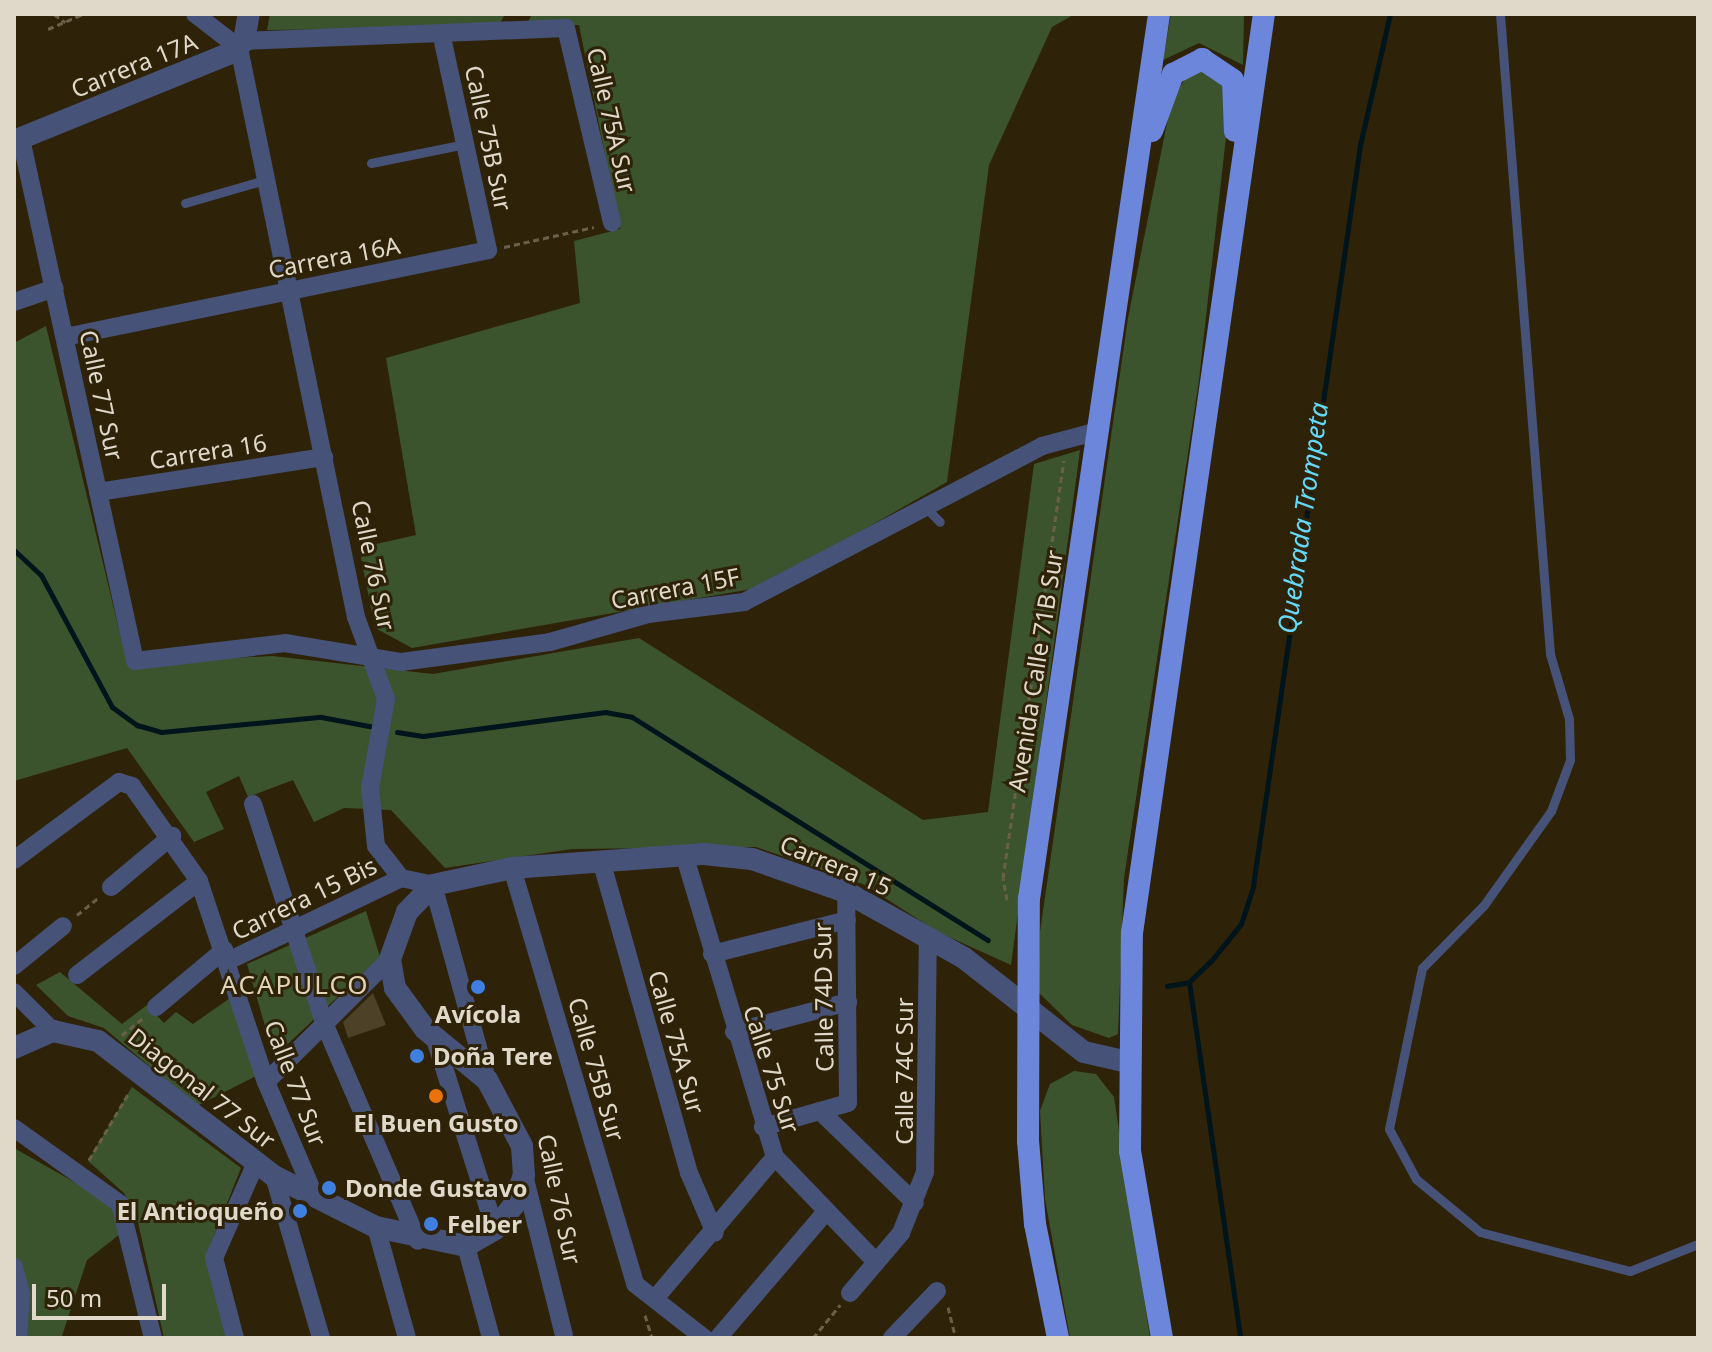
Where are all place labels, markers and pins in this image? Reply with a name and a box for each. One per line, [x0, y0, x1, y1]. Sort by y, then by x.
marker: Avícola [469, 978, 487, 996]
place label: Avícola [435, 1000, 521, 1028]
place label: Doña Tere [433, 1042, 553, 1070]
marker: Doña Tere [408, 1047, 426, 1065]
marker: El Buen Gusto [427, 1087, 445, 1105]
place label: El Buen Gusto [354, 1109, 518, 1137]
place label: Donde Gustavo [345, 1174, 527, 1202]
marker: Donde Gustavo [320, 1179, 338, 1197]
place label: El Antioqueño [117, 1197, 284, 1225]
marker: El Antioqueño [291, 1202, 309, 1220]
place label: Felber [447, 1210, 522, 1238]
marker: Felber [422, 1215, 440, 1233]

